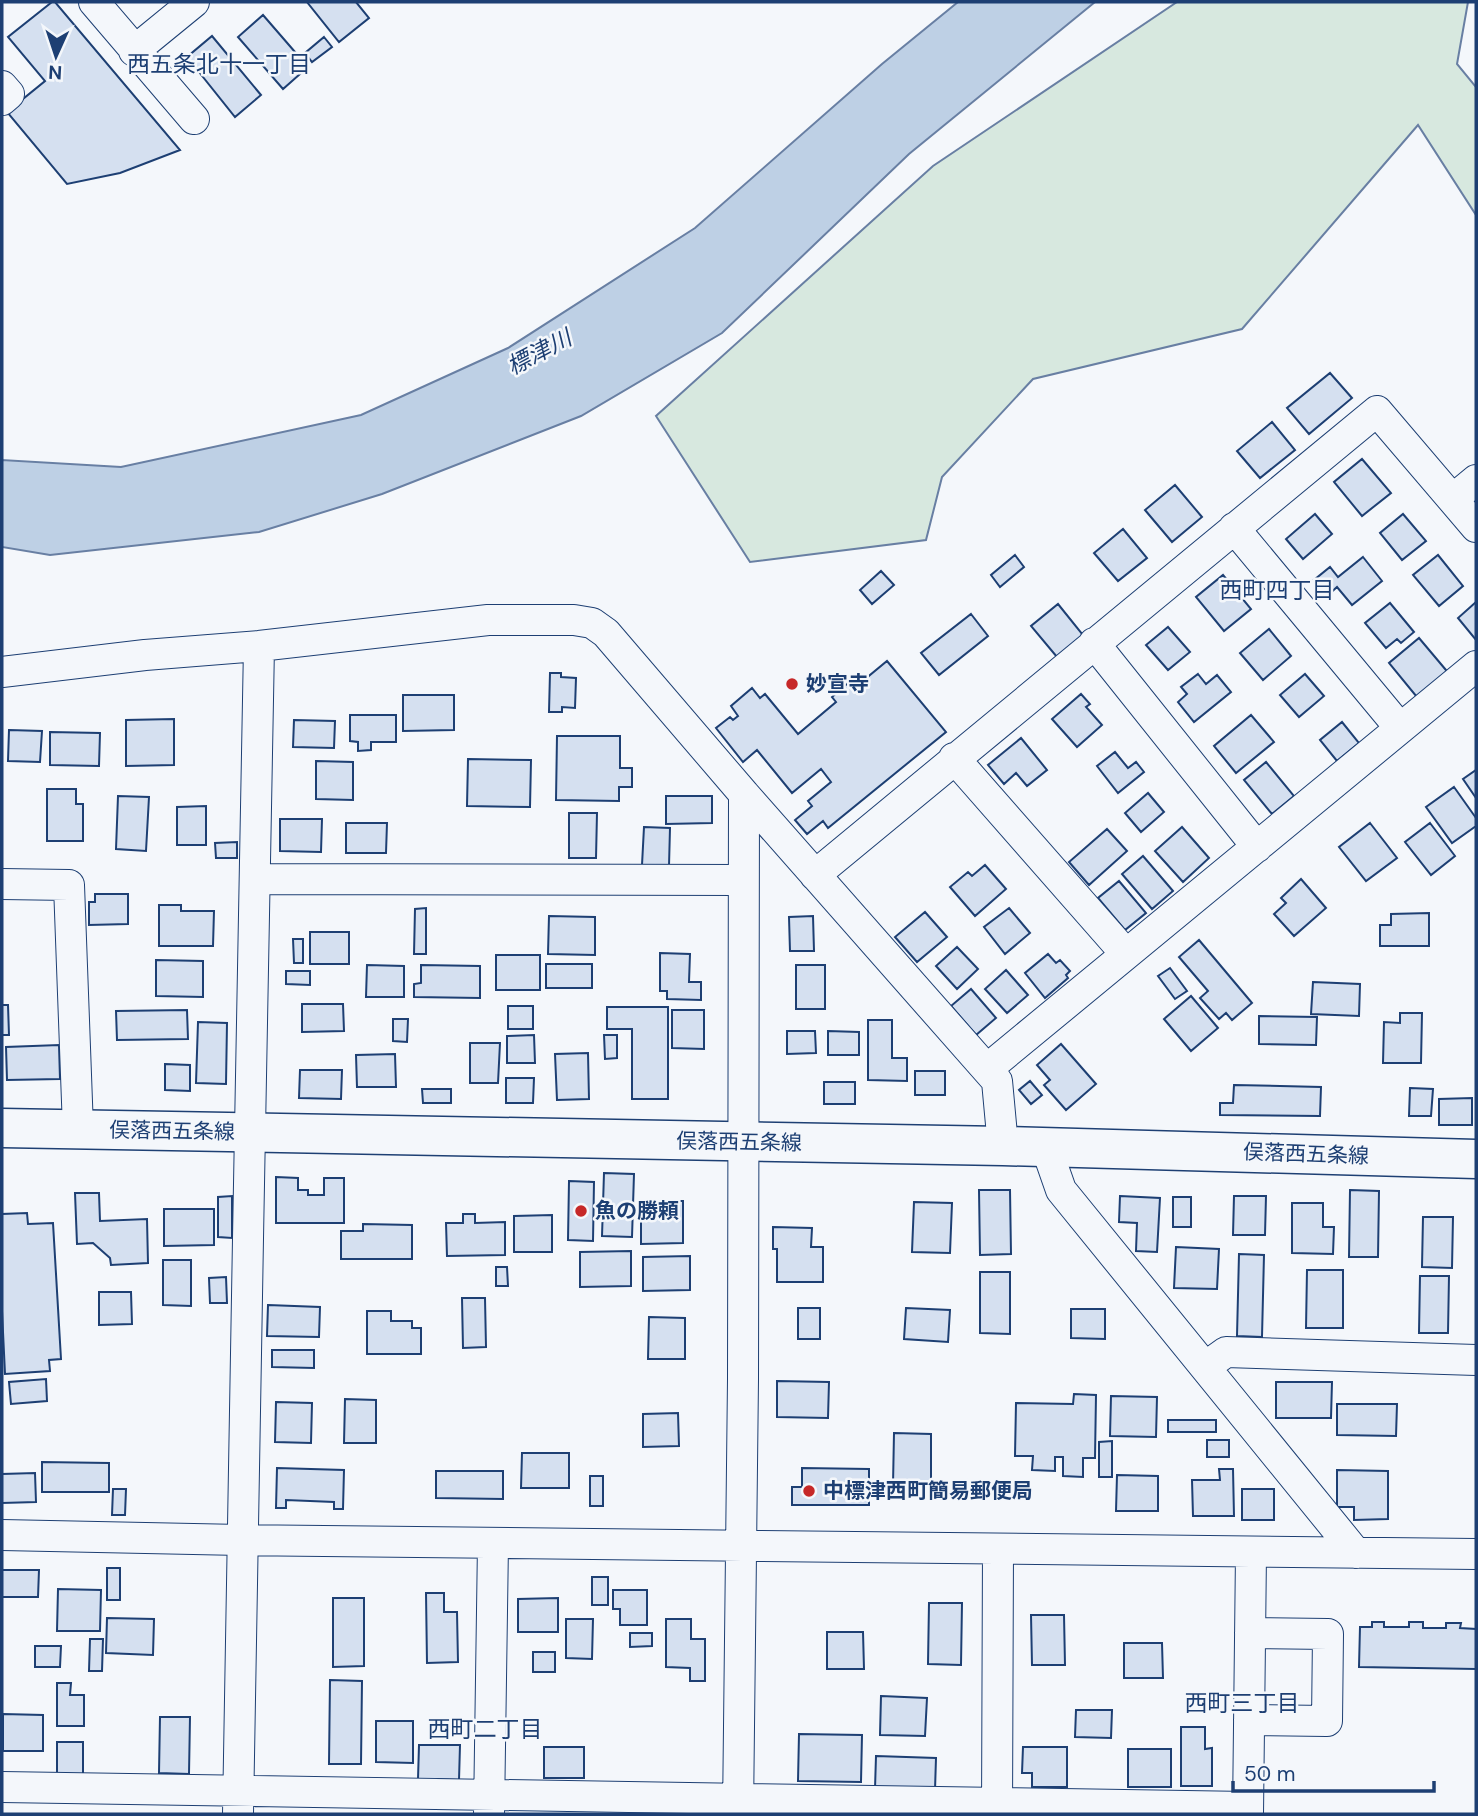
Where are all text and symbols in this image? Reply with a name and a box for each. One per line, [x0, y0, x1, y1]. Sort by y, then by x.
north arrow [21, 21, 91, 91]
district label: 西五条北十一丁目 [127, 49, 311, 79]
text: N [48, 60, 63, 85]
water label: 標津川 [501, 321, 579, 381]
district label: 西町四丁目 [1220, 575, 1335, 605]
place label: 妙宣寺 [806, 670, 869, 698]
marker: 妙宣寺 [784, 676, 800, 692]
street label: 俣落西五条線 [109, 1116, 235, 1146]
street label: 俣落西五条線 [676, 1127, 802, 1157]
street label: 俣落西五条線 [1243, 1138, 1369, 1170]
place label: 魚の勝頼 [595, 1197, 679, 1225]
marker: 魚の勝頼 [573, 1203, 589, 1219]
place label: 中標津西町簡易郵便局 [823, 1477, 1033, 1505]
marker: 中標津西町簡易郵便局 [801, 1483, 817, 1499]
district label: 西町三丁目 [1185, 1688, 1300, 1718]
district label: 西町二丁目 [428, 1714, 543, 1744]
scale bar [1233, 1750, 1434, 1794]
text: 50 m [1244, 1760, 1295, 1788]

